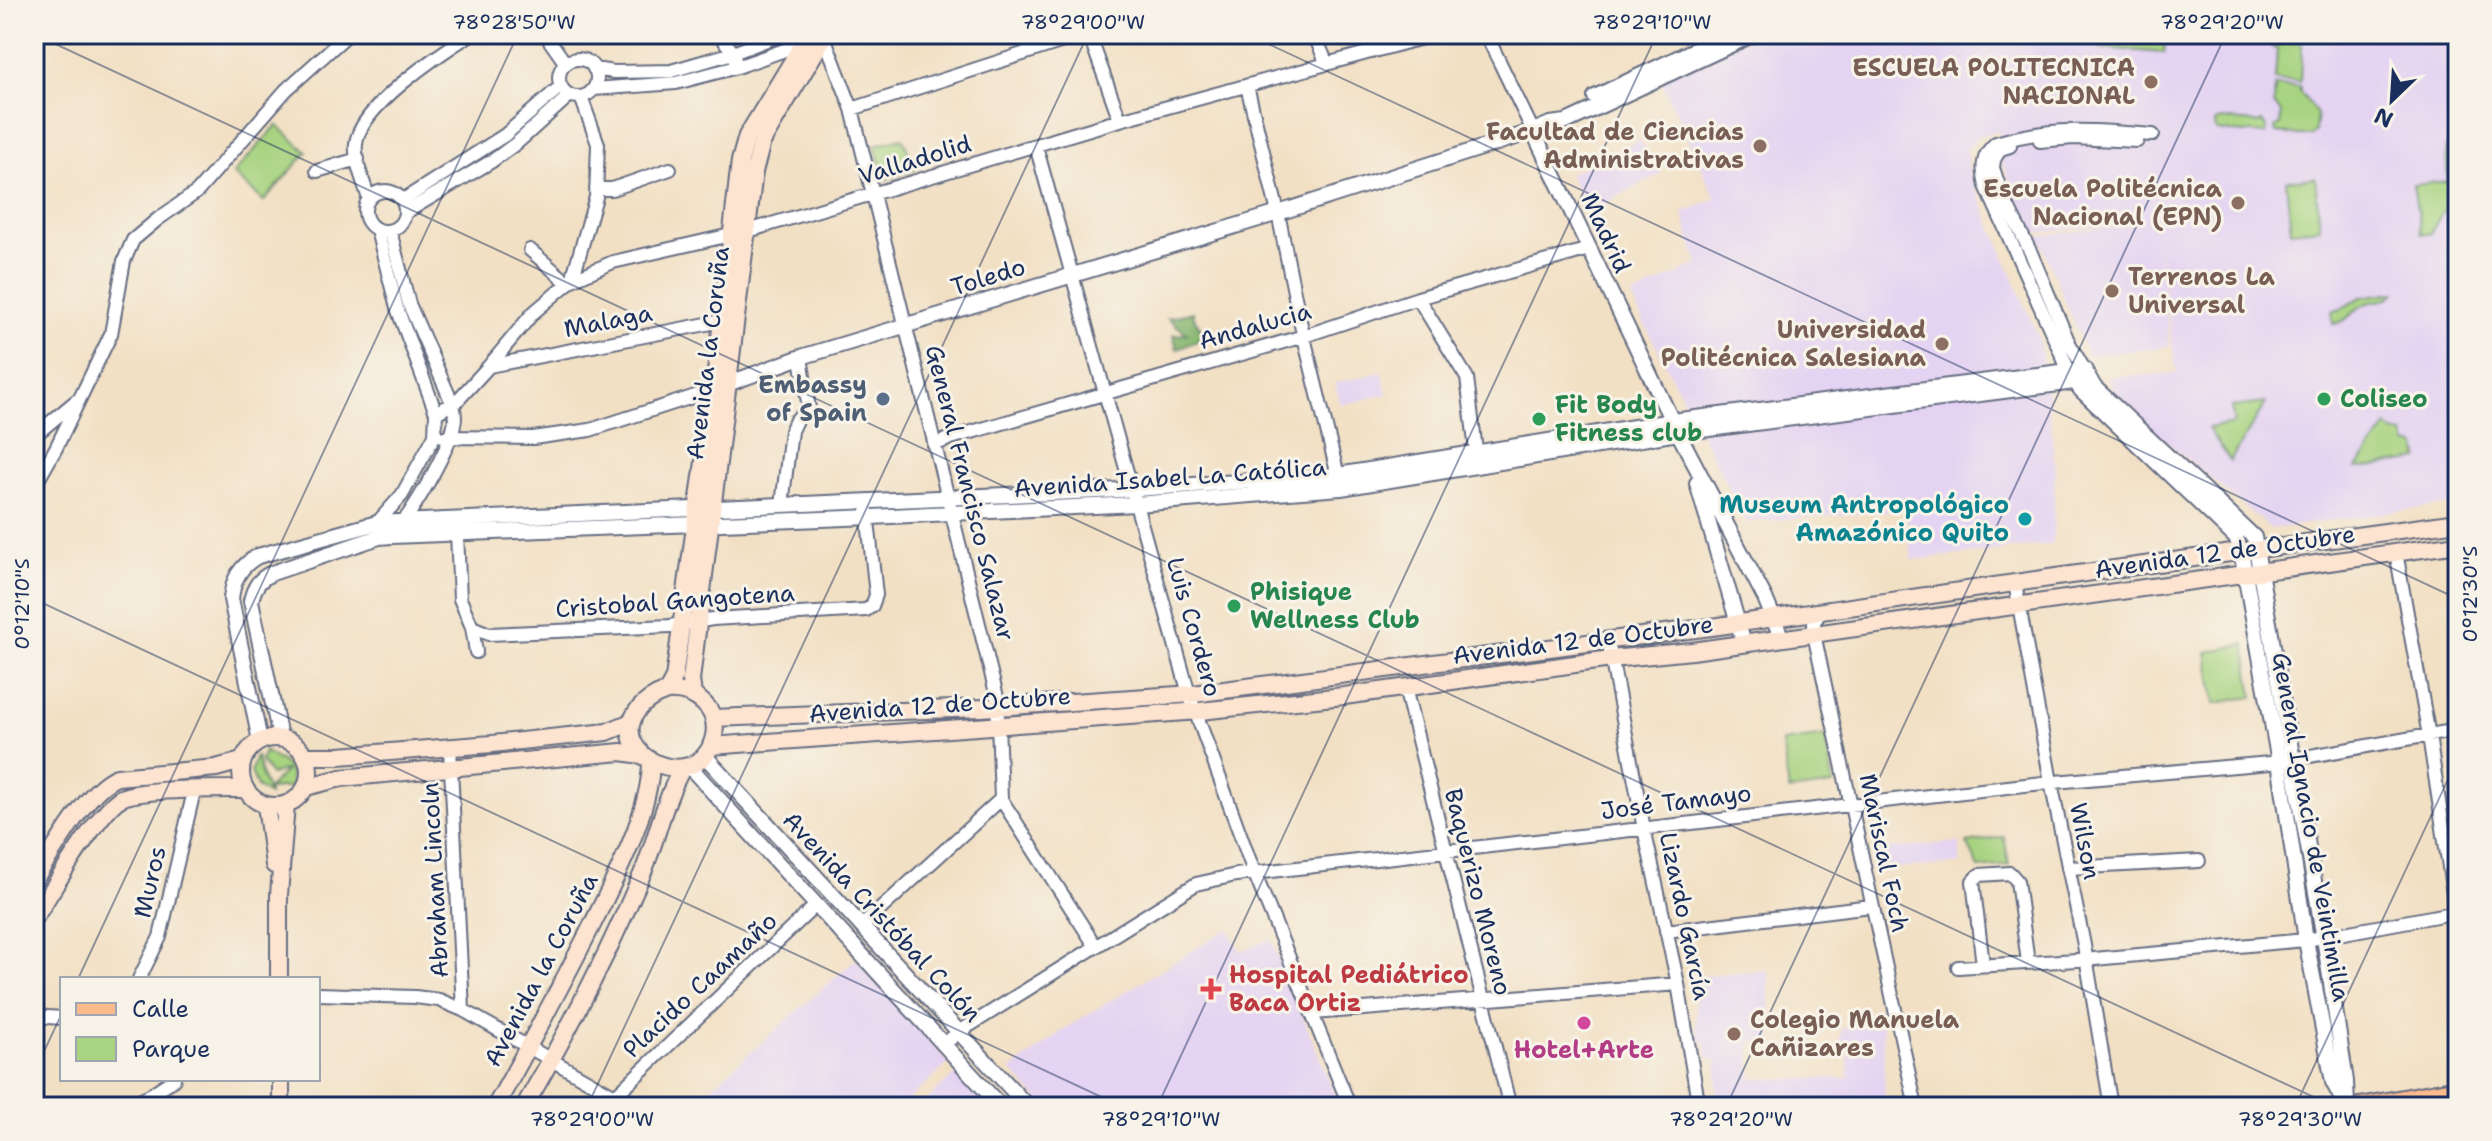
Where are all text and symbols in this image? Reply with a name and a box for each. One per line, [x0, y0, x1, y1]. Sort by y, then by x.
text: 78°28'50"W [452, 9, 576, 35]
text: 78°29'00"W [1021, 9, 1145, 35]
text: 78°29'10"W [1592, 9, 1712, 35]
text: 78°29'20"W [2160, 9, 2284, 35]
place label: ESCUELA POLITECNICA NACIONAL [1852, 52, 2135, 112]
north arrow [2352, 60, 2432, 140]
marker: ESCUELA POLITECNICA NACIONAL [2142, 73, 2160, 91]
text: N [2370, 101, 2398, 134]
place label: Facultad de Ciencias Administrativas [1486, 116, 1744, 176]
street label: Valladolid [855, 128, 975, 192]
marker: Facultad de Ciencias Administrativas [1751, 137, 1769, 155]
place label: Escuela Politécnica Nacional (EPN) [1983, 173, 2223, 233]
street label: Madrid [1574, 188, 1638, 278]
marker: Escuela Politécnica Nacional (EPN) [2229, 194, 2247, 212]
street label: Avenida la Coruña [679, 244, 737, 462]
street label: Toledo [947, 251, 1029, 303]
place label: Terrenos La Universal [2128, 261, 2275, 321]
marker: Terrenos La Universal [2103, 282, 2121, 300]
street label: Andalucia [1195, 295, 1315, 357]
street label: Malaga [561, 297, 655, 345]
place label: Universidad Politécnica Salesiana [1661, 314, 1927, 374]
marker: Universidad Politécnica Salesiana [1933, 335, 1951, 353]
street label: General Francisco Salazar [918, 342, 1022, 644]
place label: Embassy of Spain [758, 369, 867, 429]
place label: Coliseo [2340, 383, 2428, 415]
place label: Fit Body Fitness club [1555, 389, 1702, 449]
marker: Embassy of Spain [874, 390, 892, 408]
marker: Coliseo [2315, 390, 2333, 408]
marker: Fit Body Fitness club [1530, 410, 1548, 428]
street label: Avenida Isabel La Católica [1013, 451, 1328, 505]
place label: Museum Antropológico Amazónico Quito [1719, 489, 2009, 549]
marker: Museum Antropológico Amazónico Quito [2016, 510, 2034, 528]
street label: Avenida 12 de Octubre [2093, 518, 2357, 586]
text: 0°12'30"S [2457, 546, 2483, 642]
street label: Luis Cordero [1159, 553, 1229, 701]
text: 0°12'10"S [9, 558, 35, 650]
place label: Phisique Wellness Club [1250, 576, 1420, 636]
street label: Cristobal Gangotena [554, 577, 796, 625]
marker: Phisique Wellness Club [1225, 597, 1243, 615]
street label: Avenida 12 de Octubre [1451, 608, 1715, 672]
street label: General Ignacio de Veintimilla [2264, 650, 2358, 1004]
street label: Avenida 12 de Octubre [808, 680, 1072, 730]
street label: Mariscal Foch [1852, 771, 1916, 935]
street label: José Tamayo [1599, 777, 1753, 827]
street label: Abraham Lincoln [414, 781, 456, 979]
street label: Baquerizo Moreno [1437, 785, 1519, 999]
street label: Wilson [2062, 800, 2108, 882]
street label: Avenida Cristóbal Colón [776, 805, 988, 1029]
street label: Lizardo García [1652, 829, 1718, 1003]
street label: Muros [126, 843, 174, 921]
street label: Avenida la Coruña [476, 868, 606, 1072]
street label: Placido Caamaño [616, 905, 784, 1065]
place label: Hospital Pediátrico Baca Ortiz [1229, 959, 1469, 1019]
legend [60, 977, 320, 1081]
marker: Hospital Pediátrico Baca Ortiz [1200, 978, 1222, 1000]
text: Calle [132, 993, 189, 1025]
place label: Colegio Manuela Cañizares [1750, 1004, 1960, 1064]
marker: Hotel+Arte [1575, 1014, 1593, 1032]
marker: Colegio Manuela Cañizares [1725, 1025, 1743, 1043]
text: Parque [132, 1033, 211, 1065]
place label: Hotel+Arte [1514, 1034, 1654, 1066]
text: 78°29'00"W [530, 1106, 654, 1132]
text: 78°29'10"W [1101, 1106, 1221, 1132]
text: 78°29'20"W [1669, 1106, 1793, 1132]
text: 78°29'30"W [2238, 1106, 2362, 1132]

